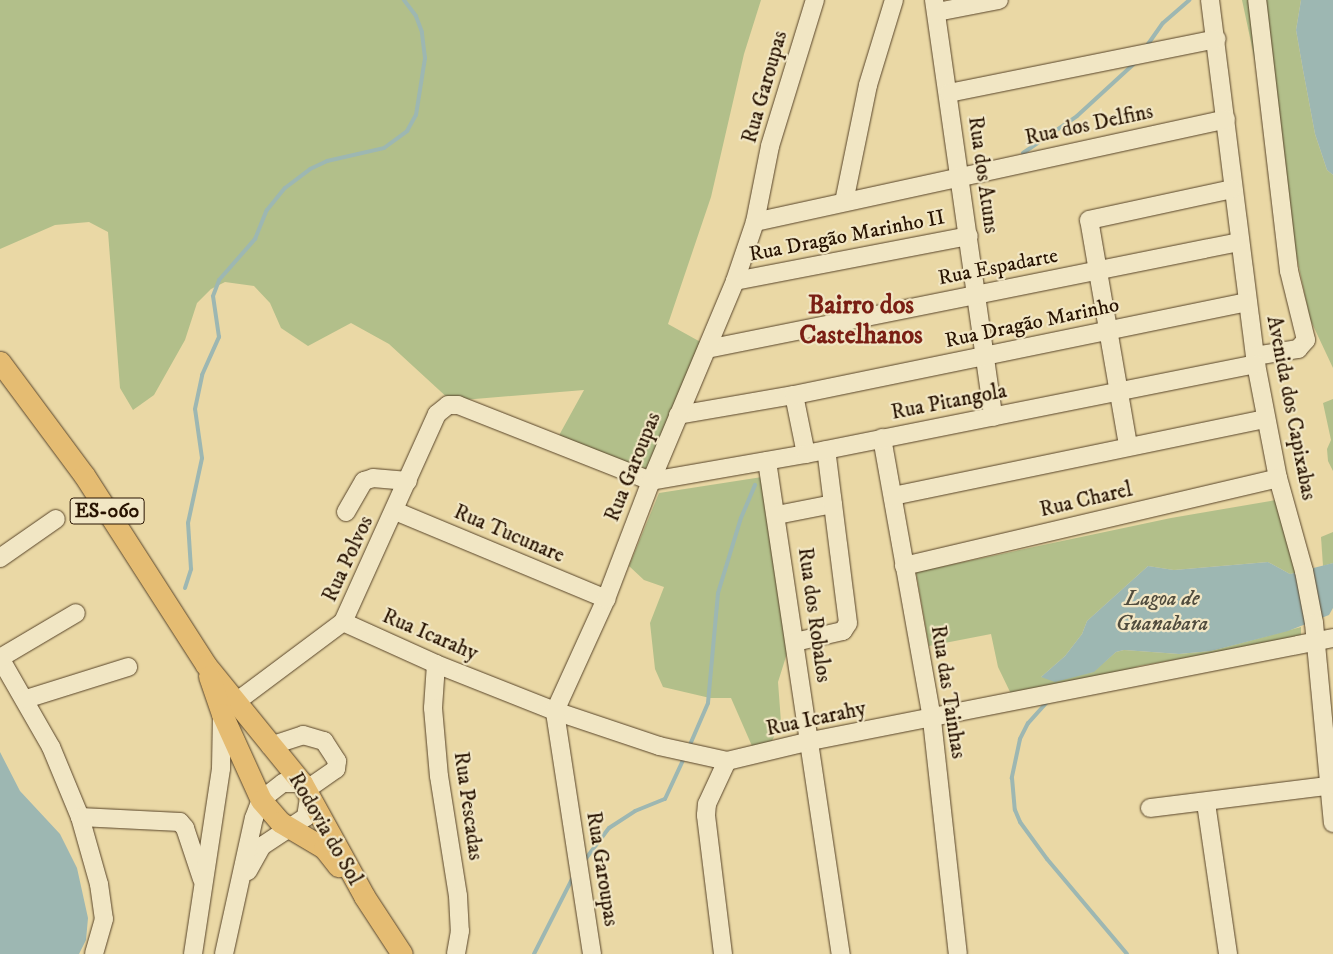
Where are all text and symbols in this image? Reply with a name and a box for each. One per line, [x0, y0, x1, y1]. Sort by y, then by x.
street label: Rua Garoupas [737, 28, 793, 146]
street label: Rua dos Delfins [1023, 99, 1155, 151]
street label: Rua dos Atuns [962, 115, 1004, 235]
street label: Rua Dragão Marinho II [747, 205, 947, 267]
street label: Rua Espadarte [936, 243, 1060, 291]
district label: Bairro dos Castelhanos [799, 290, 923, 352]
street label: Rua Dragão Marinho [943, 292, 1121, 354]
street label: Avenida dos Capixabas [1261, 314, 1321, 502]
street label: Rua Pitangola [889, 378, 1009, 426]
street label: Rua Garoupas [600, 409, 666, 525]
street label: Rua Charel [1037, 477, 1135, 523]
road number: ES-060 [70, 494, 144, 528]
street label: Rua Tucunare [450, 499, 568, 569]
street label: Rua Polvos [317, 512, 379, 606]
street label: Rua dos Robalos [792, 546, 836, 684]
water label: Lagoa de Guanabara [1116, 585, 1208, 636]
street label: Rua Icarahy [378, 604, 482, 666]
street label: Rua das Tainhas [925, 623, 971, 761]
street label: Rua Icarahy [764, 696, 868, 742]
street label: Rua Pescadas [448, 750, 488, 862]
street label: Rodovia do Sol [283, 768, 367, 890]
street label: Rua Garoupas [580, 810, 624, 928]

